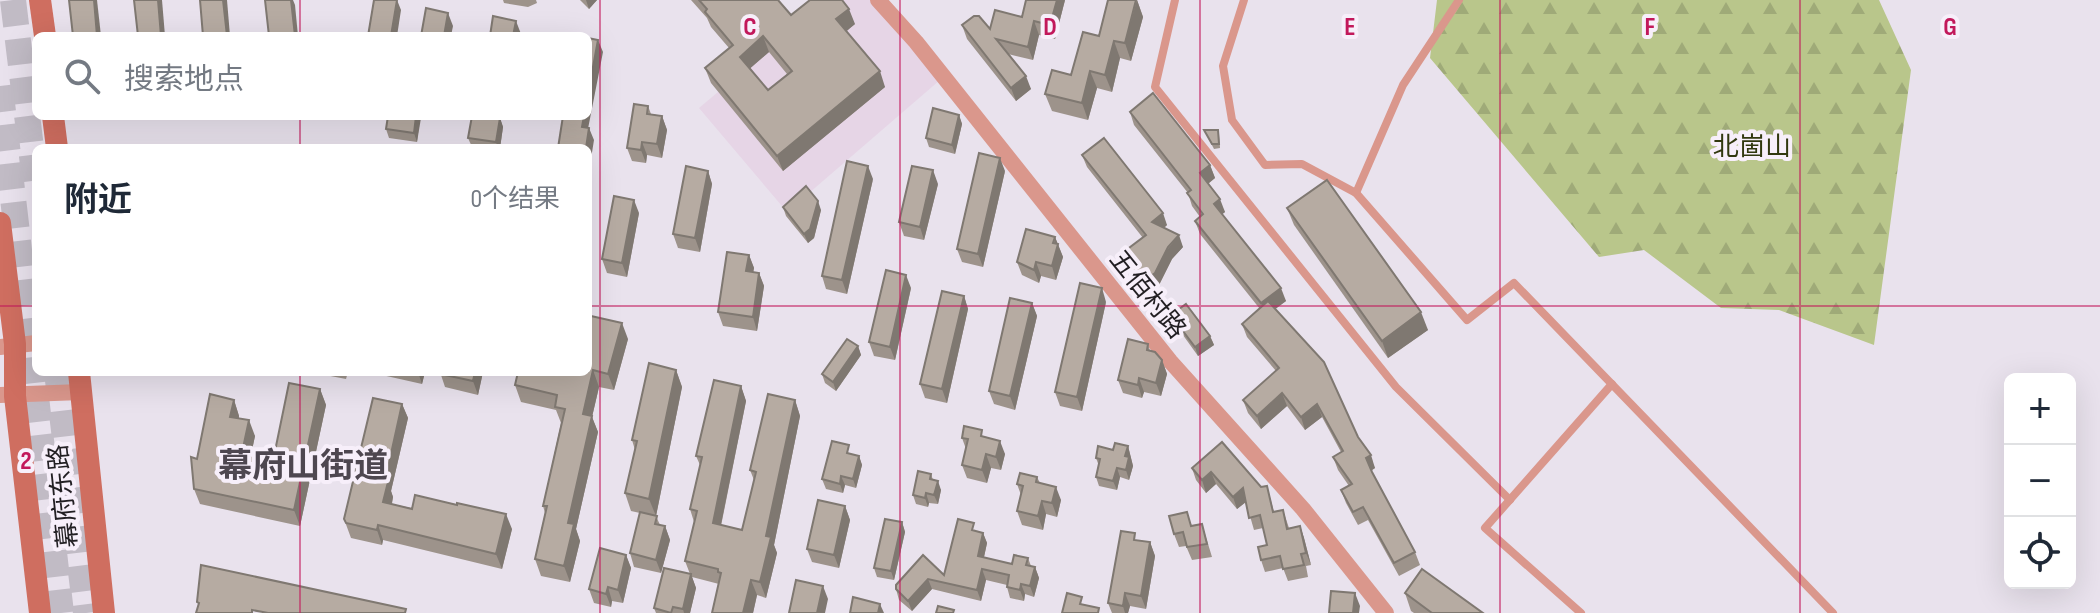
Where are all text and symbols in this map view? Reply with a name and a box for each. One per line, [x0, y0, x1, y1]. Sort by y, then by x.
text: C [743, 12, 757, 43]
text: D [1043, 12, 1057, 43]
text: E [1344, 12, 1356, 43]
text: F [1645, 12, 1656, 43]
text: G [1943, 12, 1957, 43]
search box [32, 32, 592, 120]
icon: search [60, 54, 104, 98]
text: 搜索地点 [124, 62, 244, 98]
park label: 北崮山 [1713, 132, 1791, 163]
text: 附近 [64, 180, 132, 221]
text: 0个结果 [470, 184, 560, 215]
street label: 五佰村路 [1102, 245, 1192, 345]
map controls [2004, 373, 2076, 589]
button: + [2004, 373, 2076, 445]
street label: 幕府东路 [43, 443, 85, 549]
button: − [2004, 445, 2076, 517]
text: 2 [20, 446, 32, 477]
district label: 幕府山街道 [218, 446, 388, 487]
button: locate [2004, 517, 2076, 589]

